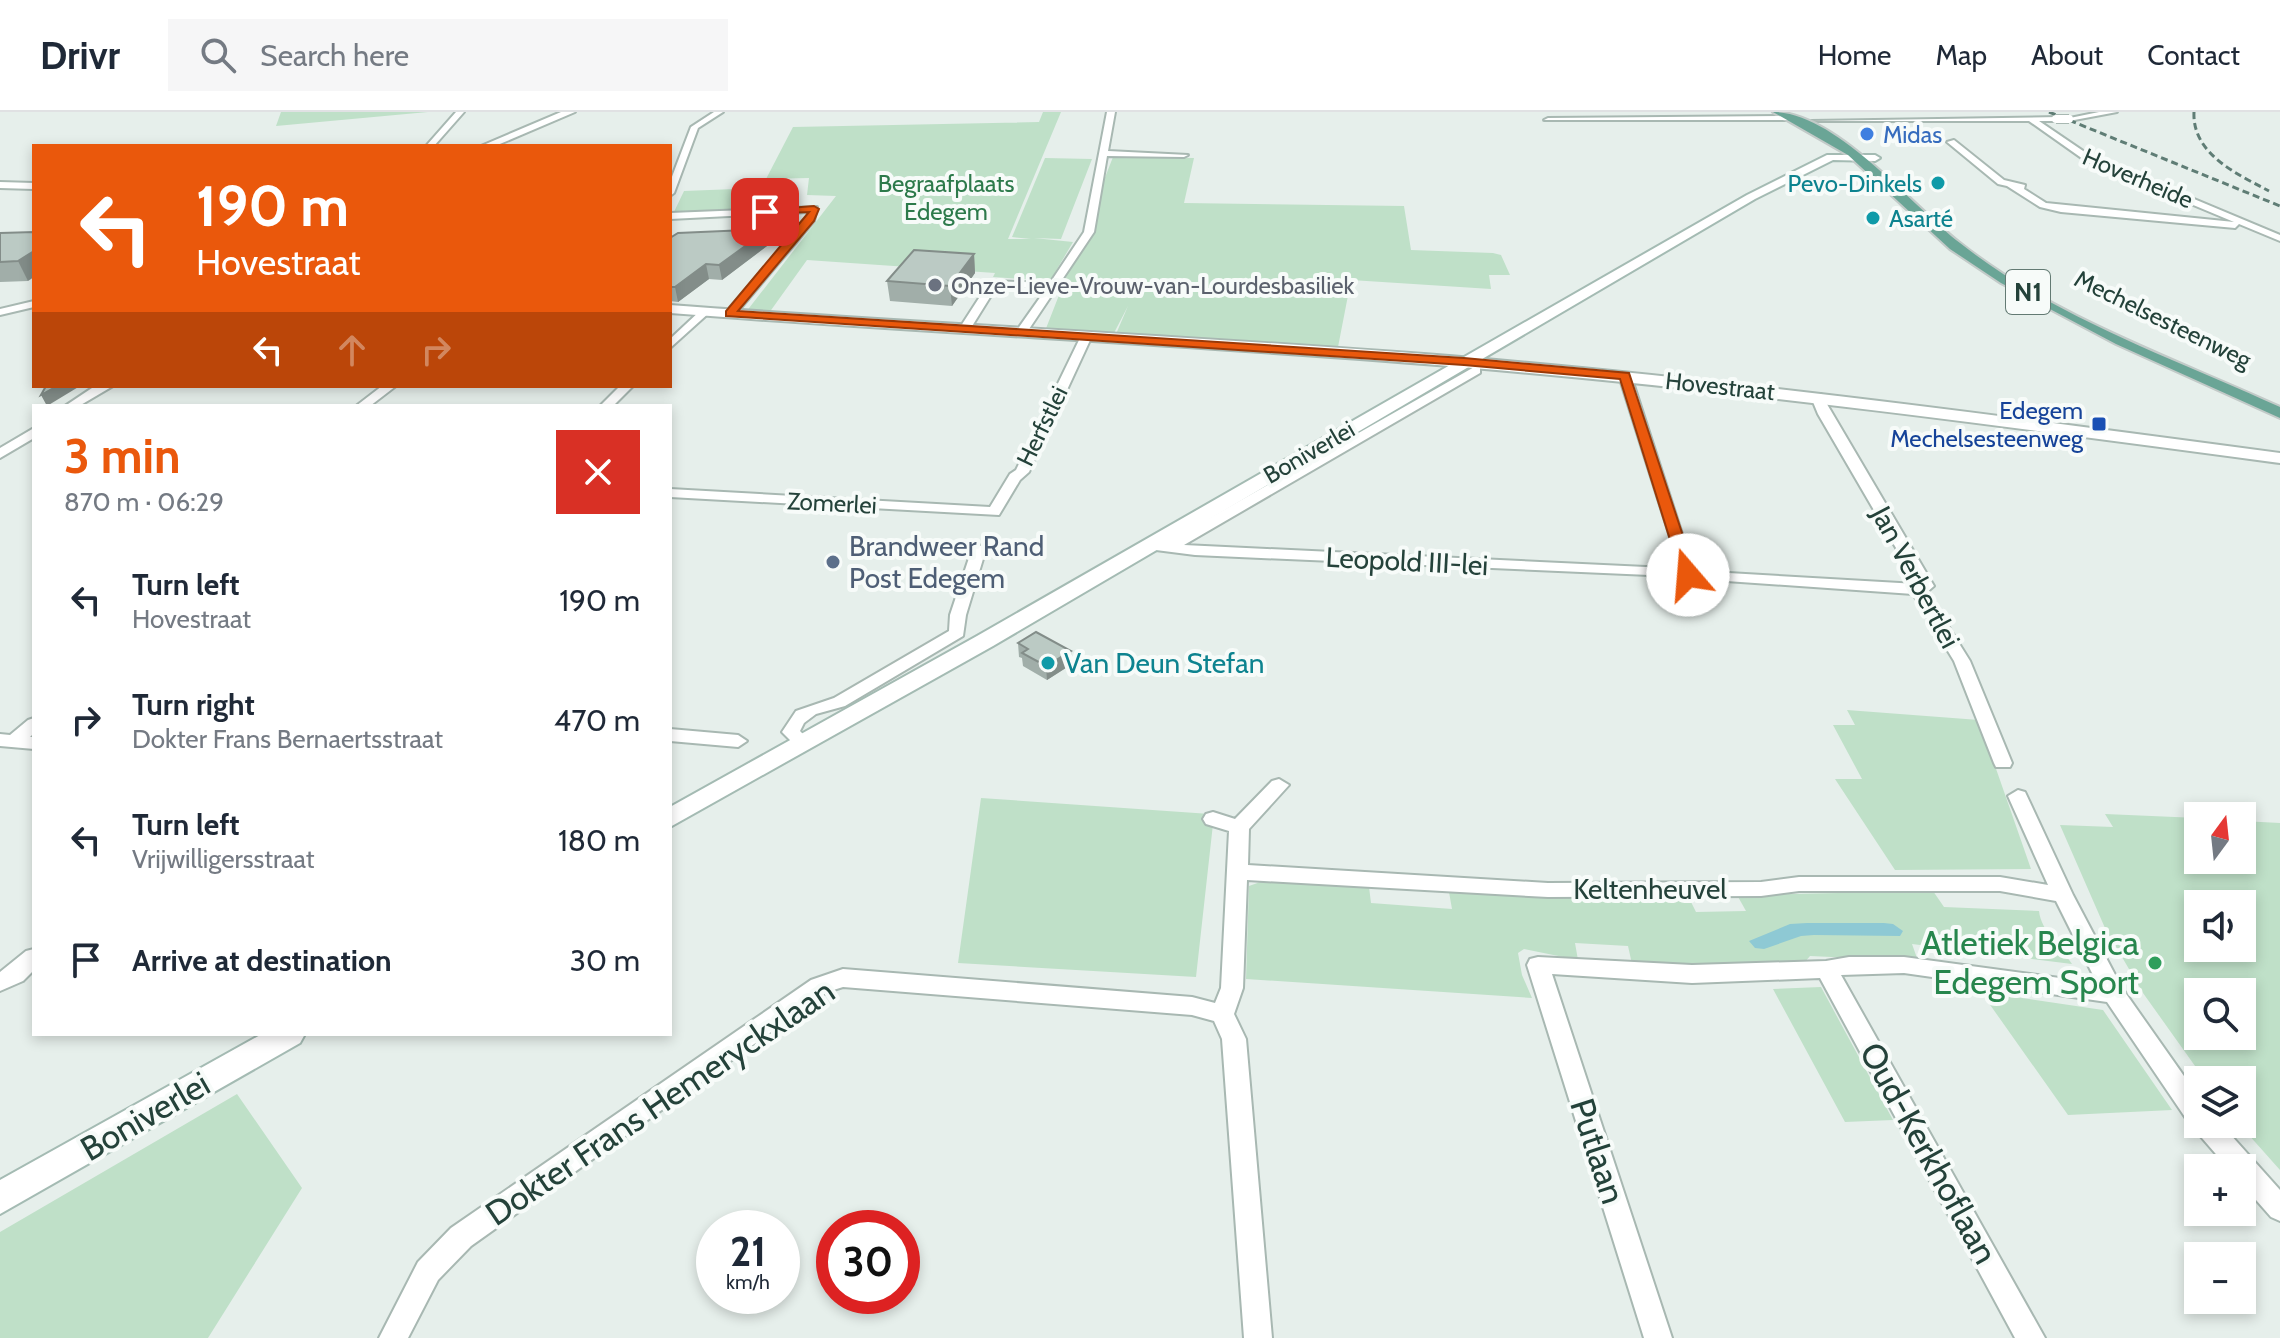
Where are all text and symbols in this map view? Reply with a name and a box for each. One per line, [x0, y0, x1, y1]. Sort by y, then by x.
search box [168, 19, 728, 91]
text: Drivr [40, 32, 120, 79]
icon: search [196, 33, 240, 77]
text: Search here [260, 37, 409, 74]
text: Home [1818, 38, 1891, 72]
text: Map [1935, 38, 1987, 72]
text: About [2031, 38, 2103, 72]
text: Contact [2147, 38, 2240, 72]
place label: Midas [1883, 120, 1942, 149]
marker: Midas [1858, 125, 1876, 143]
street label: Hoverheide [2078, 142, 2198, 214]
park label: Begraafplaats Edegem [878, 169, 1014, 226]
place label: Pevo-Dinkels [1788, 169, 1922, 198]
text: 190 m [196, 172, 349, 240]
marker: Pevo-Dinkels [1929, 174, 1947, 192]
icon: left [64, 176, 168, 280]
pin [731, 178, 799, 246]
icon: arrive [743, 190, 787, 234]
place label: Asarté [1889, 204, 1953, 233]
marker: Asarté [1864, 209, 1882, 227]
text: Hovestraat [196, 240, 361, 284]
street label: Mechelsesteenweg [2070, 264, 2257, 375]
road number: N1 [2006, 270, 2050, 314]
place label: Onze-Lieve-Vrouw-van-Lourdesbasiliek [951, 271, 1355, 300]
marker: Onze-Lieve-Vrouw-van-Lourdesbasiliek [926, 276, 944, 294]
icon: left [246, 328, 290, 372]
icon: ahead [330, 328, 374, 372]
icon: right [414, 328, 458, 372]
street label: Hovestraat [1664, 366, 1776, 406]
street label: Herfstlei [1010, 381, 1074, 471]
place label: Edegem Mechelsesteenweg [1890, 396, 2084, 453]
street label: Boniverlei [1258, 414, 1360, 490]
marker: Edegem Mechelsesteenweg [2090, 415, 2108, 433]
text: 3 min [64, 427, 180, 485]
button: close [556, 430, 640, 514]
text: 870 m · 06:29 [64, 486, 224, 518]
street label: Zomerlei [787, 486, 877, 520]
street label: Jan Verbertlei [1864, 499, 1968, 654]
place label: Brandweer Rand Post Edegem [849, 529, 1044, 595]
position arrow [1646, 533, 1730, 617]
street label: Leopold III-lei [1325, 540, 1489, 582]
marker: Brandweer Rand Post Edegem [824, 553, 842, 571]
text: Turn left [132, 566, 240, 603]
icon: left [64, 578, 108, 622]
text: 190 m [559, 582, 640, 619]
text: Hovestraat [132, 603, 251, 635]
place label: Van Deun Stefan [1064, 646, 1264, 680]
marker: Van Deun Stefan [1039, 654, 1057, 672]
text: Turn right [132, 686, 255, 723]
icon: right [64, 698, 108, 742]
text: 470 m [554, 702, 640, 739]
text: Dokter Frans Bernaertsstraat [132, 723, 443, 755]
north arrow [2184, 802, 2256, 874]
map controls [2184, 802, 2256, 1314]
text: Turn left [132, 806, 240, 843]
icon: left [64, 818, 108, 862]
text: 180 m [558, 822, 640, 859]
text: Vrijwilligersstraat [132, 843, 315, 875]
street label: Keltenheuvel [1573, 872, 1727, 906]
button: sound [2184, 890, 2256, 962]
place label: Atletiek Belgica Edegem Sport [1921, 922, 2140, 1003]
icon: arrive [64, 938, 108, 982]
text: Arrive at destination [132, 942, 392, 979]
text: 30 m [570, 942, 640, 979]
marker: Atletiek Belgica Edegem Sport [2146, 954, 2164, 972]
street label: Dokter Frans Hemeryckxlaan [478, 970, 842, 1234]
button: search [2184, 978, 2256, 1050]
street label: Oud-Kerkhoflaan [1851, 1035, 2007, 1271]
street label: Boniverlei [73, 1062, 217, 1170]
button: layers [2184, 1066, 2256, 1138]
street label: Putlaan [1561, 1093, 1635, 1209]
button: + [2184, 1154, 2256, 1226]
speed limit sign: 30 [816, 1210, 920, 1314]
text: 21 [730, 1227, 766, 1276]
button: − [2184, 1242, 2256, 1314]
text: km/h [726, 1270, 770, 1294]

